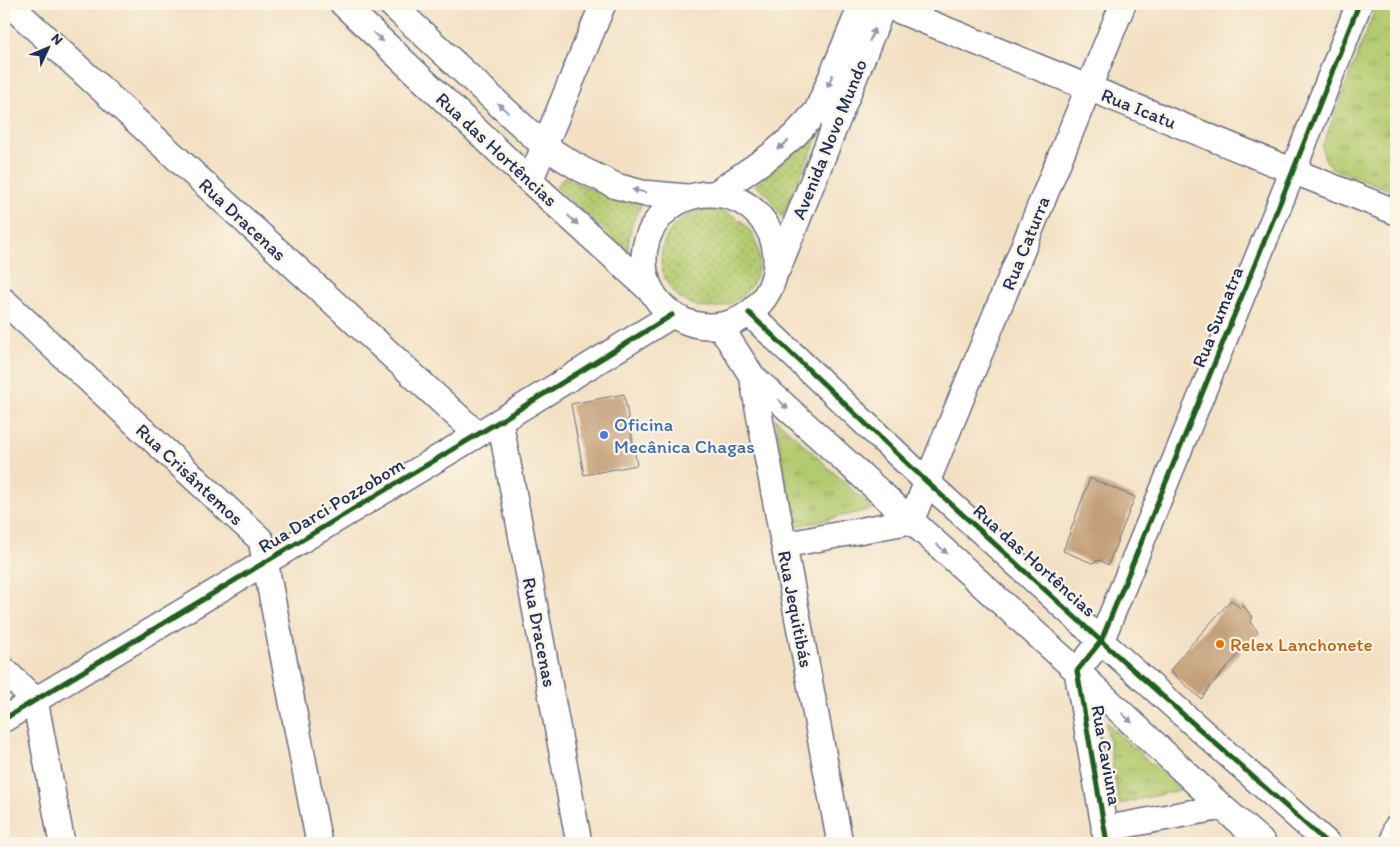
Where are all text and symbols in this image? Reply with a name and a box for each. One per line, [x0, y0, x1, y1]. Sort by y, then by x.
north arrow [22, 22, 72, 72]
one-way arrow [868, 28, 876, 42]
text: N [48, 30, 66, 49]
one-way arrow [372, 31, 384, 43]
street label: Avenida Novo Mundo [787, 56, 872, 223]
one-way arrow [826, 74, 834, 89]
street label: Rua Icatu [1098, 83, 1180, 134]
street label: Rua das Hortências [431, 87, 562, 211]
one-way arrow [496, 102, 509, 113]
one-way arrow [777, 140, 790, 151]
street label: Rua Dracenas [194, 173, 291, 266]
one-way arrow [630, 187, 646, 195]
street label: Rua Caturra [996, 193, 1055, 294]
one-way arrow [567, 214, 579, 226]
street label: Rua Sumatra [1187, 263, 1248, 371]
one-way arrow [777, 398, 789, 410]
place label: Oficina Mecânica Chagas [614, 413, 755, 458]
street label: Rua Crisântemos [131, 419, 248, 530]
marker: Oficina Mecânica Chagas [598, 429, 610, 441]
street label: Rua Darci Pozzobom [254, 453, 409, 558]
street label: Rua das Hortências [968, 499, 1101, 622]
one-way arrow [935, 543, 947, 555]
street label: Rua Jequitibás [773, 549, 818, 670]
street label: Rua Dracenas [518, 575, 561, 689]
place label: Relex Lanchonete [1230, 633, 1373, 656]
marker: Relex Lanchonete [1214, 638, 1226, 650]
street label: Rua Caviuna [1086, 703, 1127, 807]
one-way arrow [1120, 712, 1133, 723]

